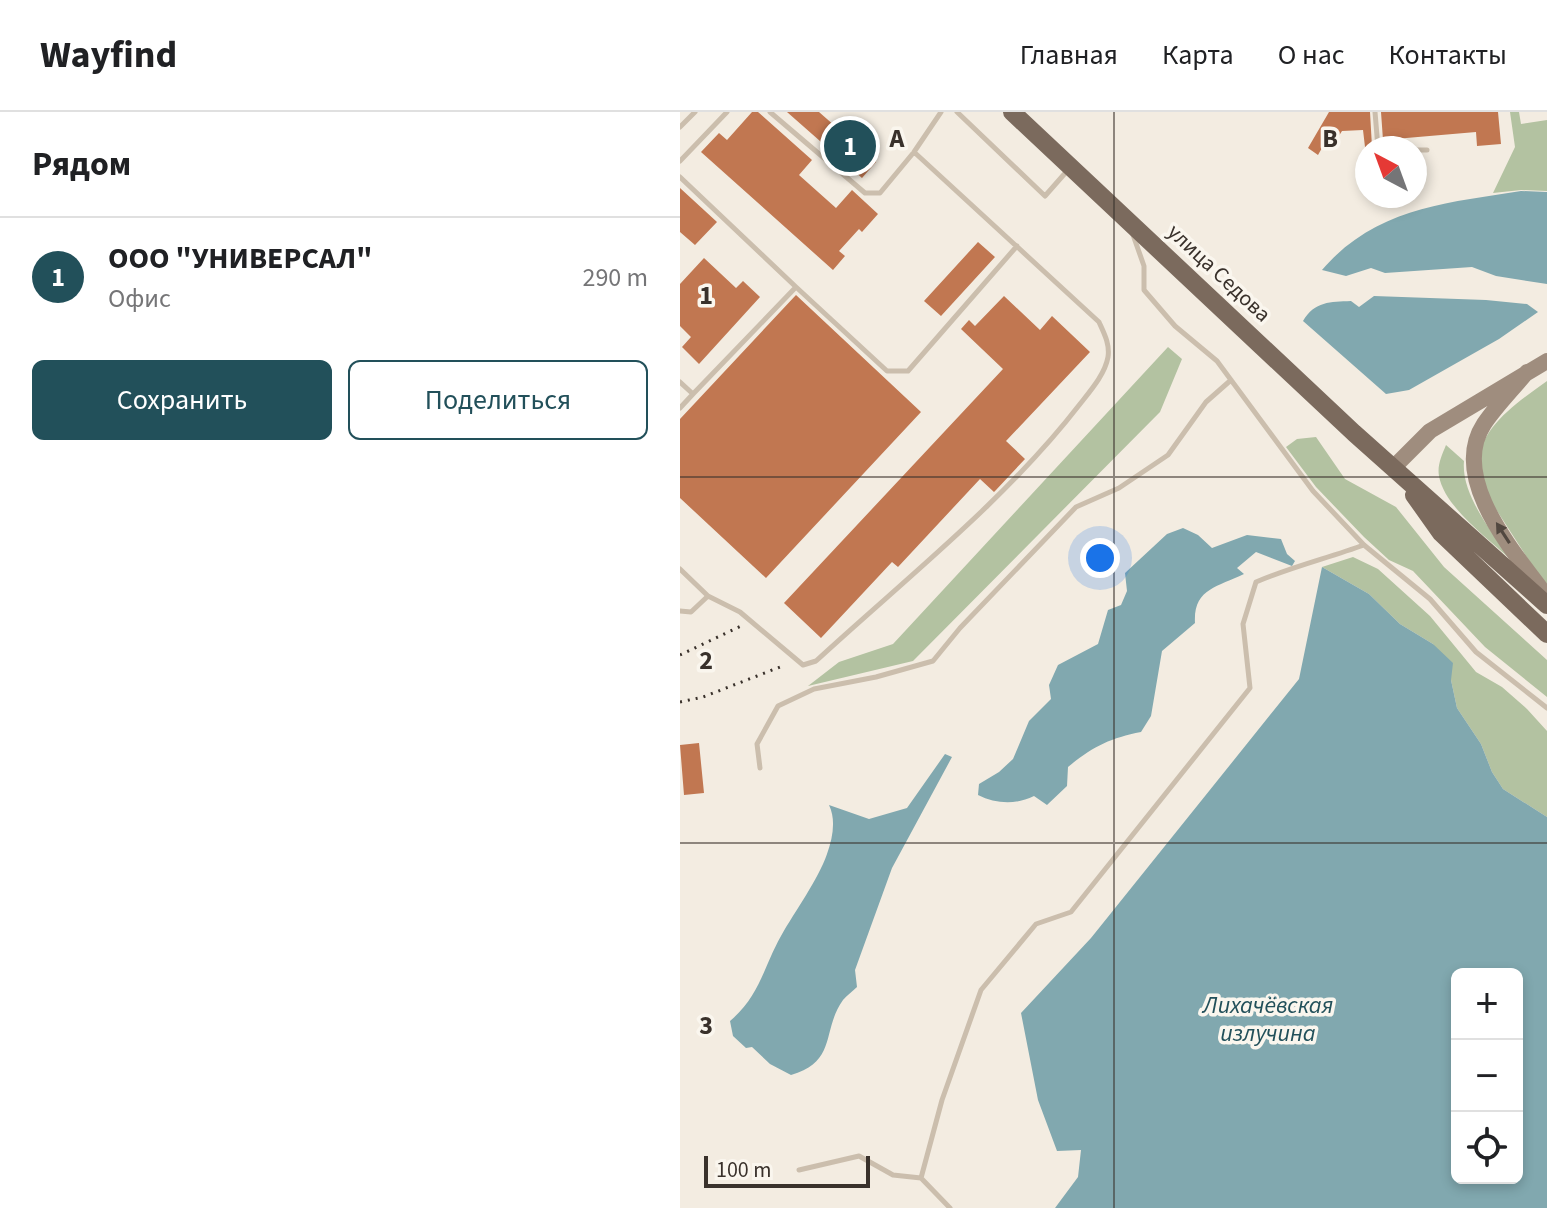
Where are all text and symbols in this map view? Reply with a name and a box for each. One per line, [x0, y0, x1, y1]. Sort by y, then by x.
text: Wayfind [40, 28, 177, 82]
text: Главная [1020, 35, 1118, 75]
text: Карта [1162, 35, 1234, 75]
text: О нас [1278, 35, 1345, 75]
text: Контакты [1389, 35, 1507, 75]
pin: 1 [824, 116, 876, 176]
text: A [889, 120, 906, 157]
text: B [1322, 120, 1338, 157]
north arrow [1355, 136, 1427, 208]
text: Рядом [32, 140, 131, 189]
street label: улица Седова [1160, 216, 1278, 330]
text: ООО "УНИВЕРСАЛ" [108, 237, 372, 280]
text: 1 [51, 259, 65, 296]
text: 290 m [582, 259, 648, 296]
text: 1 [699, 277, 713, 314]
text: Офис [108, 280, 171, 317]
button: Сохранить [32, 360, 332, 440]
button: Поделиться [348, 360, 648, 440]
one-way arrow [1495, 523, 1510, 544]
your location [1080, 538, 1120, 578]
text: 2 [699, 642, 713, 679]
map controls [1451, 968, 1523, 1184]
button: + [1451, 968, 1523, 1040]
water label: Лихачёвская излучина [1201, 988, 1333, 1051]
text: 3 [699, 1007, 713, 1044]
button: − [1451, 1040, 1523, 1112]
button: locate [1451, 1112, 1523, 1184]
scale bar [704, 1152, 870, 1188]
text: 100 m [716, 1154, 771, 1186]

